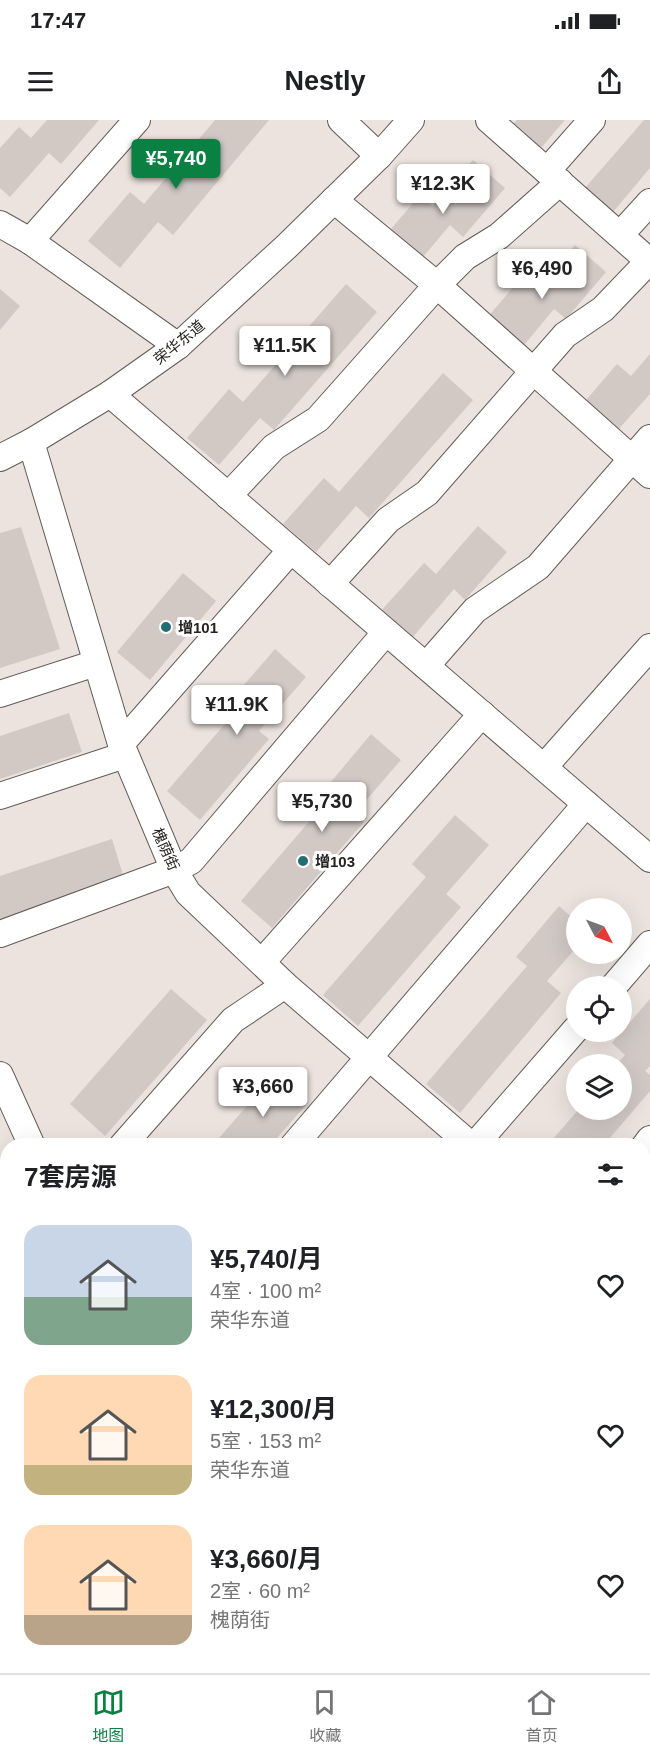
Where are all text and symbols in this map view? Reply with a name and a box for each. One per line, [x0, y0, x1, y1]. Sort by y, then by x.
text: 17:47 [30, 8, 86, 33]
icon: menu [24, 65, 57, 98]
icon: share [593, 65, 626, 98]
text: Nestly [284, 66, 366, 96]
pin: ¥5,740 [127, 139, 225, 190]
text: ¥5,740 [145, 147, 207, 169]
pin: ¥12.3K [394, 164, 492, 215]
text: ¥12.3K [411, 172, 475, 194]
pin: ¥6,490 [493, 249, 591, 300]
text: ¥6,490 [511, 257, 573, 279]
street label: 荣华东道 [150, 317, 208, 367]
pin: ¥11.5K [236, 326, 334, 377]
text: ¥11.5K [253, 334, 317, 356]
place label: 增101 [178, 619, 218, 636]
marker: 增101 [159, 620, 173, 634]
pin: ¥11.9K [188, 685, 286, 736]
text: ¥11.9K [205, 693, 269, 715]
pin: ¥5,730 [273, 782, 371, 833]
text: ¥5,730 [291, 790, 353, 812]
street label: 槐荫街 [149, 825, 183, 873]
place label: 增103 [315, 853, 355, 870]
marker: 增103 [296, 854, 310, 868]
north arrow [566, 898, 632, 964]
map controls [566, 898, 632, 1120]
button: locate [566, 976, 632, 1042]
button: layers [566, 1054, 632, 1120]
pin: ¥3,660 [214, 1067, 312, 1118]
text: ¥3,660 [232, 1075, 294, 1097]
icon: filters [594, 1158, 627, 1191]
text: 7套房源 [24, 1162, 116, 1192]
text: ¥5,740/月 [210, 1244, 323, 1274]
icon: home [72, 1249, 144, 1321]
icon: heart [594, 1269, 627, 1302]
text: 4室 · 100 m² [210, 1280, 321, 1302]
text: 荣华东道 [210, 1309, 290, 1331]
text: ¥12,300/月 [210, 1394, 337, 1424]
icon: home [72, 1399, 144, 1471]
icon: heart [594, 1419, 627, 1452]
text: 5室 · 153 m² [210, 1430, 321, 1452]
text: 荣华东道 [210, 1459, 290, 1481]
text: ¥3,660/月 [210, 1544, 323, 1574]
icon: home [72, 1549, 144, 1621]
icon: heart [594, 1569, 627, 1602]
text: 2室 · 60 m² [210, 1580, 310, 1602]
text: 槐荫街 [210, 1609, 270, 1631]
tab: 地图 [92, 1686, 125, 1746]
tab: 收藏 [308, 1686, 341, 1746]
tab: 首页 [525, 1686, 558, 1746]

